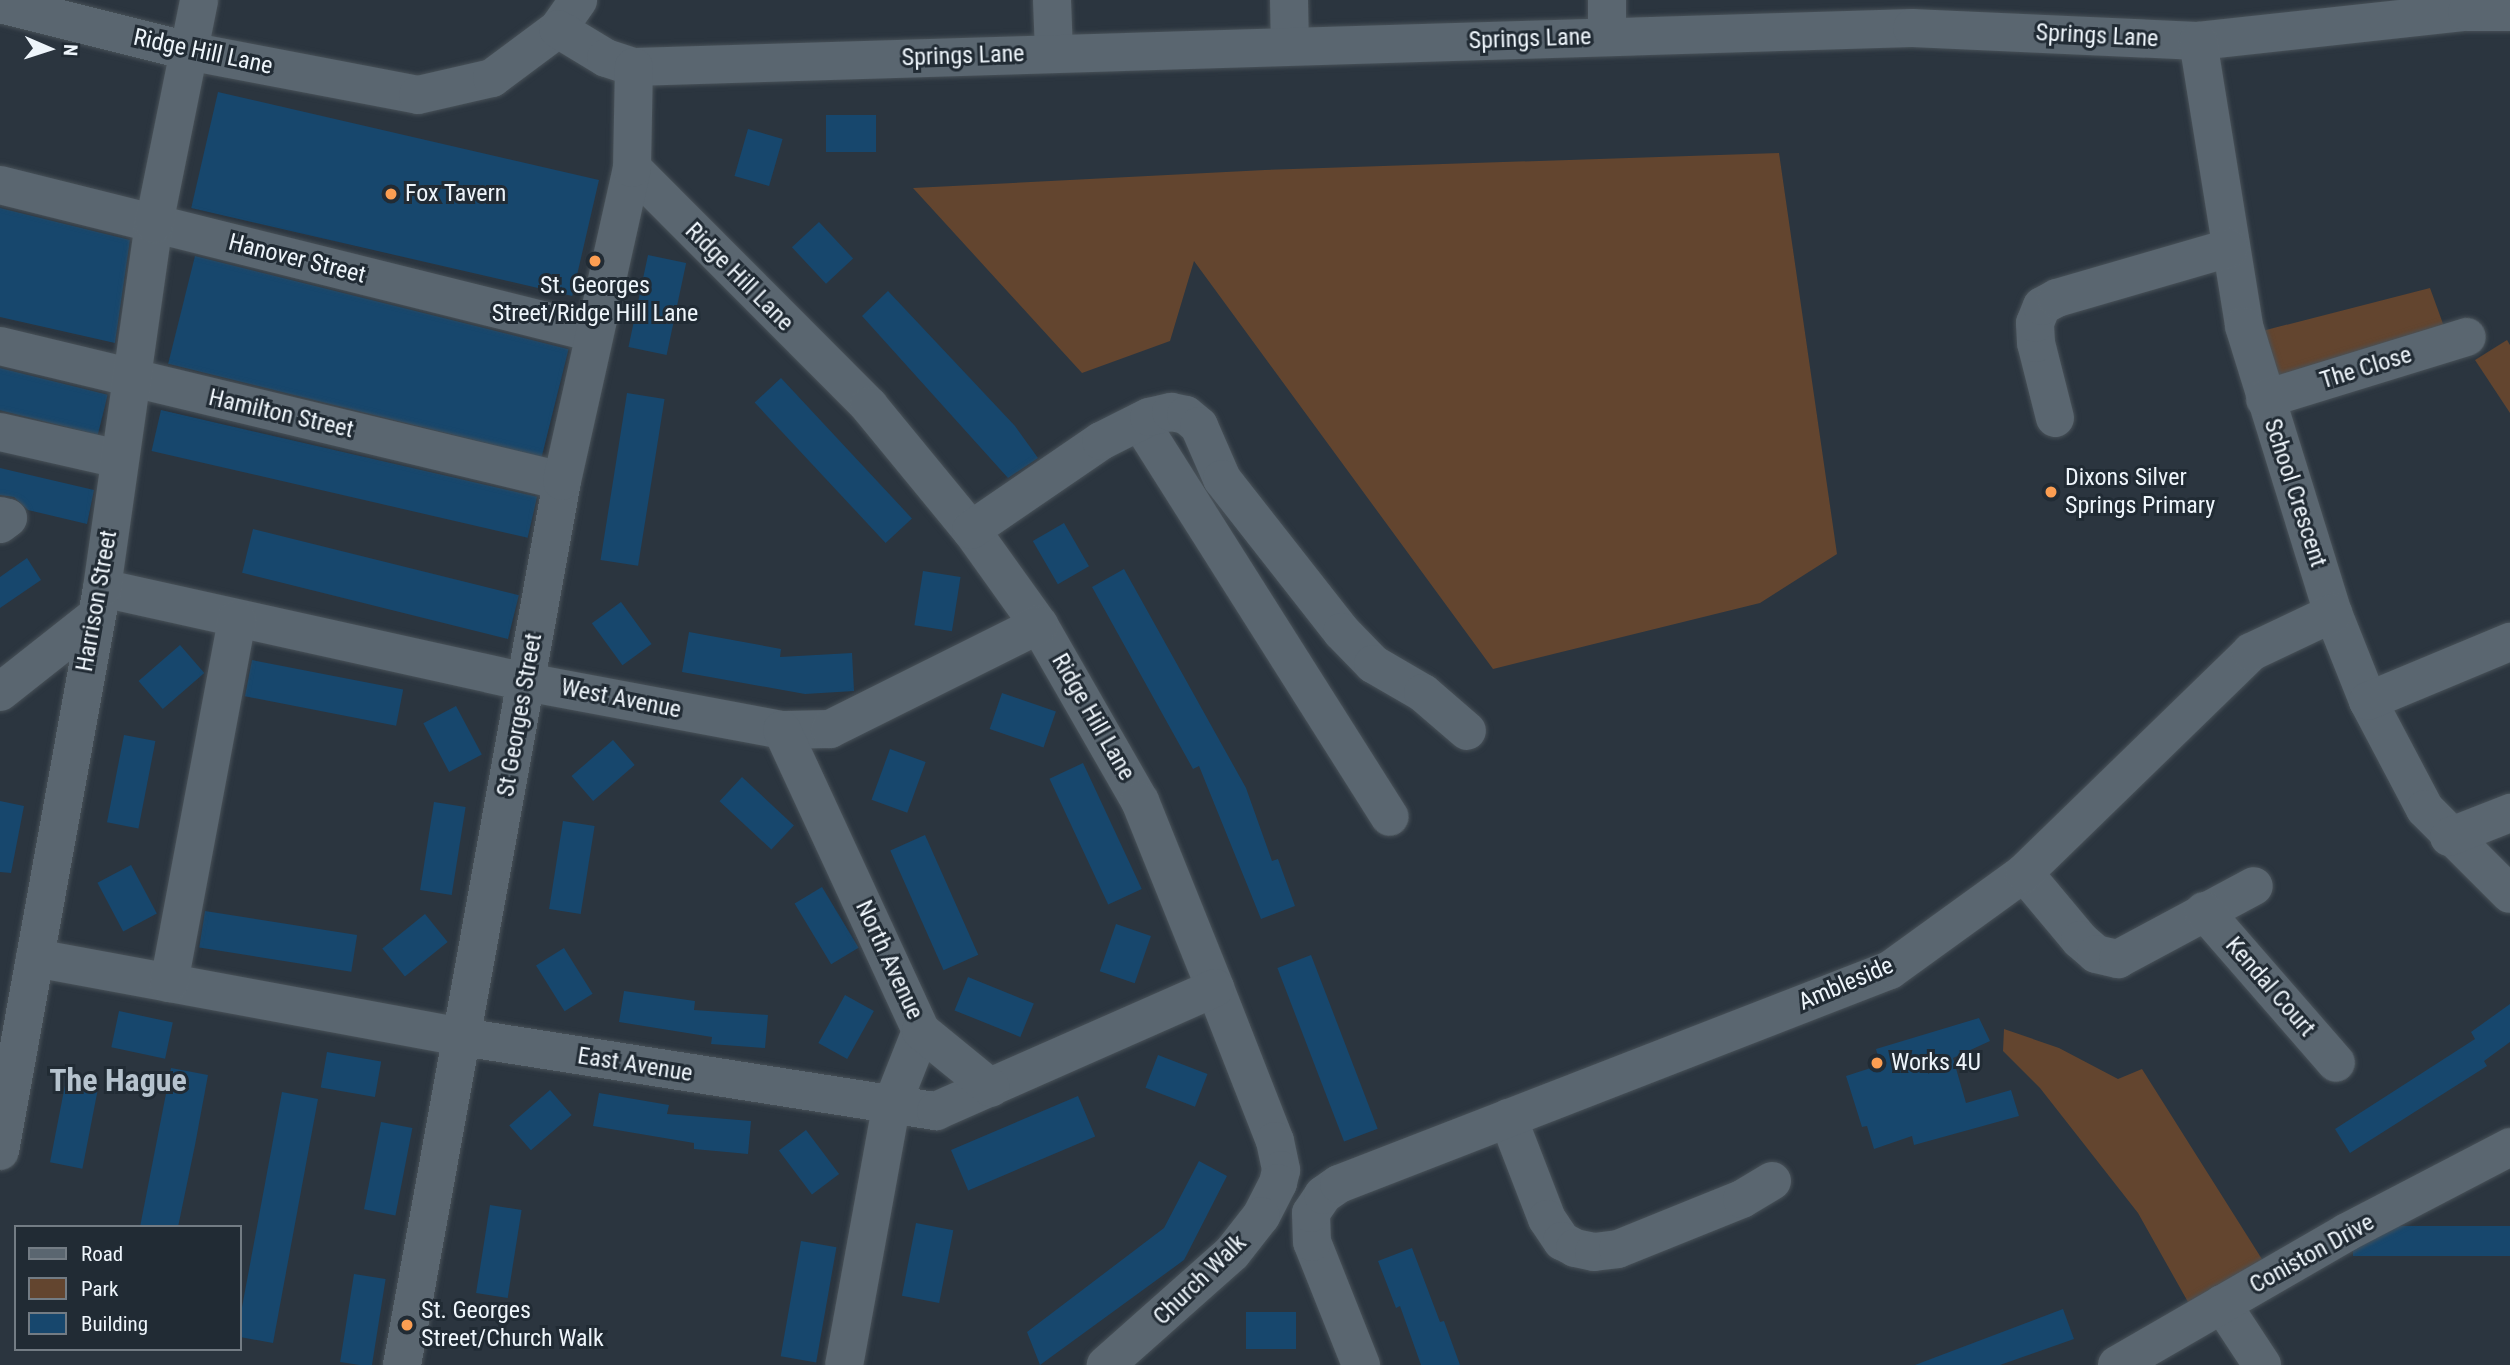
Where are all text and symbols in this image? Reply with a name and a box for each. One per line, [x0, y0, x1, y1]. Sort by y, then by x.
north arrow [14, 14, 84, 84]
street label: Springs Lane [2035, 18, 2159, 54]
street label: Springs Lane [1468, 22, 1592, 56]
street label: Ridge Hill Lane [131, 23, 275, 81]
street label: Springs Lane [901, 39, 1025, 73]
text: N [59, 44, 82, 57]
place label: Fox Tavern [405, 180, 507, 208]
marker: Fox Tavern [383, 186, 399, 202]
street label: Ridge Hill Lane [679, 217, 799, 337]
street label: Hanover Street [225, 228, 369, 290]
marker: St. Georges Street/Ridge Hill Lane [587, 253, 603, 269]
place label: St. Georges Street/Ridge Hill Lane [492, 272, 698, 328]
street label: The Close [2317, 340, 2415, 396]
street label: Hamilton Street [206, 383, 356, 445]
street label: School Crescent [2257, 415, 2333, 571]
place label: Dixons Silver Springs Primary [2065, 464, 2215, 520]
marker: Dixons Silver Springs Primary [2043, 484, 2059, 500]
street label: Harrison Street [70, 528, 124, 674]
street label: St Georges Street [491, 631, 549, 799]
street label: Ridge Hill Lane [1045, 649, 1141, 785]
street label: West Avenue [558, 673, 684, 725]
street label: North Avenue [849, 896, 929, 1024]
street label: Kendal Court [2219, 931, 2321, 1043]
street label: Ambleside [1794, 951, 1898, 1017]
street label: East Avenue [575, 1042, 695, 1088]
place label: Works 4U [1891, 1049, 1981, 1077]
marker: Works 4U [1869, 1055, 1885, 1071]
district label: The Hague [49, 1061, 187, 1099]
street label: Coniston Drive [2245, 1208, 2379, 1300]
legend [14, 1225, 242, 1351]
street label: Church Walk [1148, 1229, 1252, 1331]
text: Road [81, 1242, 123, 1266]
text: Park [81, 1277, 118, 1301]
place label: St. Georges Street/Church Walk [421, 1297, 604, 1353]
text: Building [81, 1312, 148, 1336]
marker: St. Georges Street/Church Walk [399, 1317, 415, 1333]

